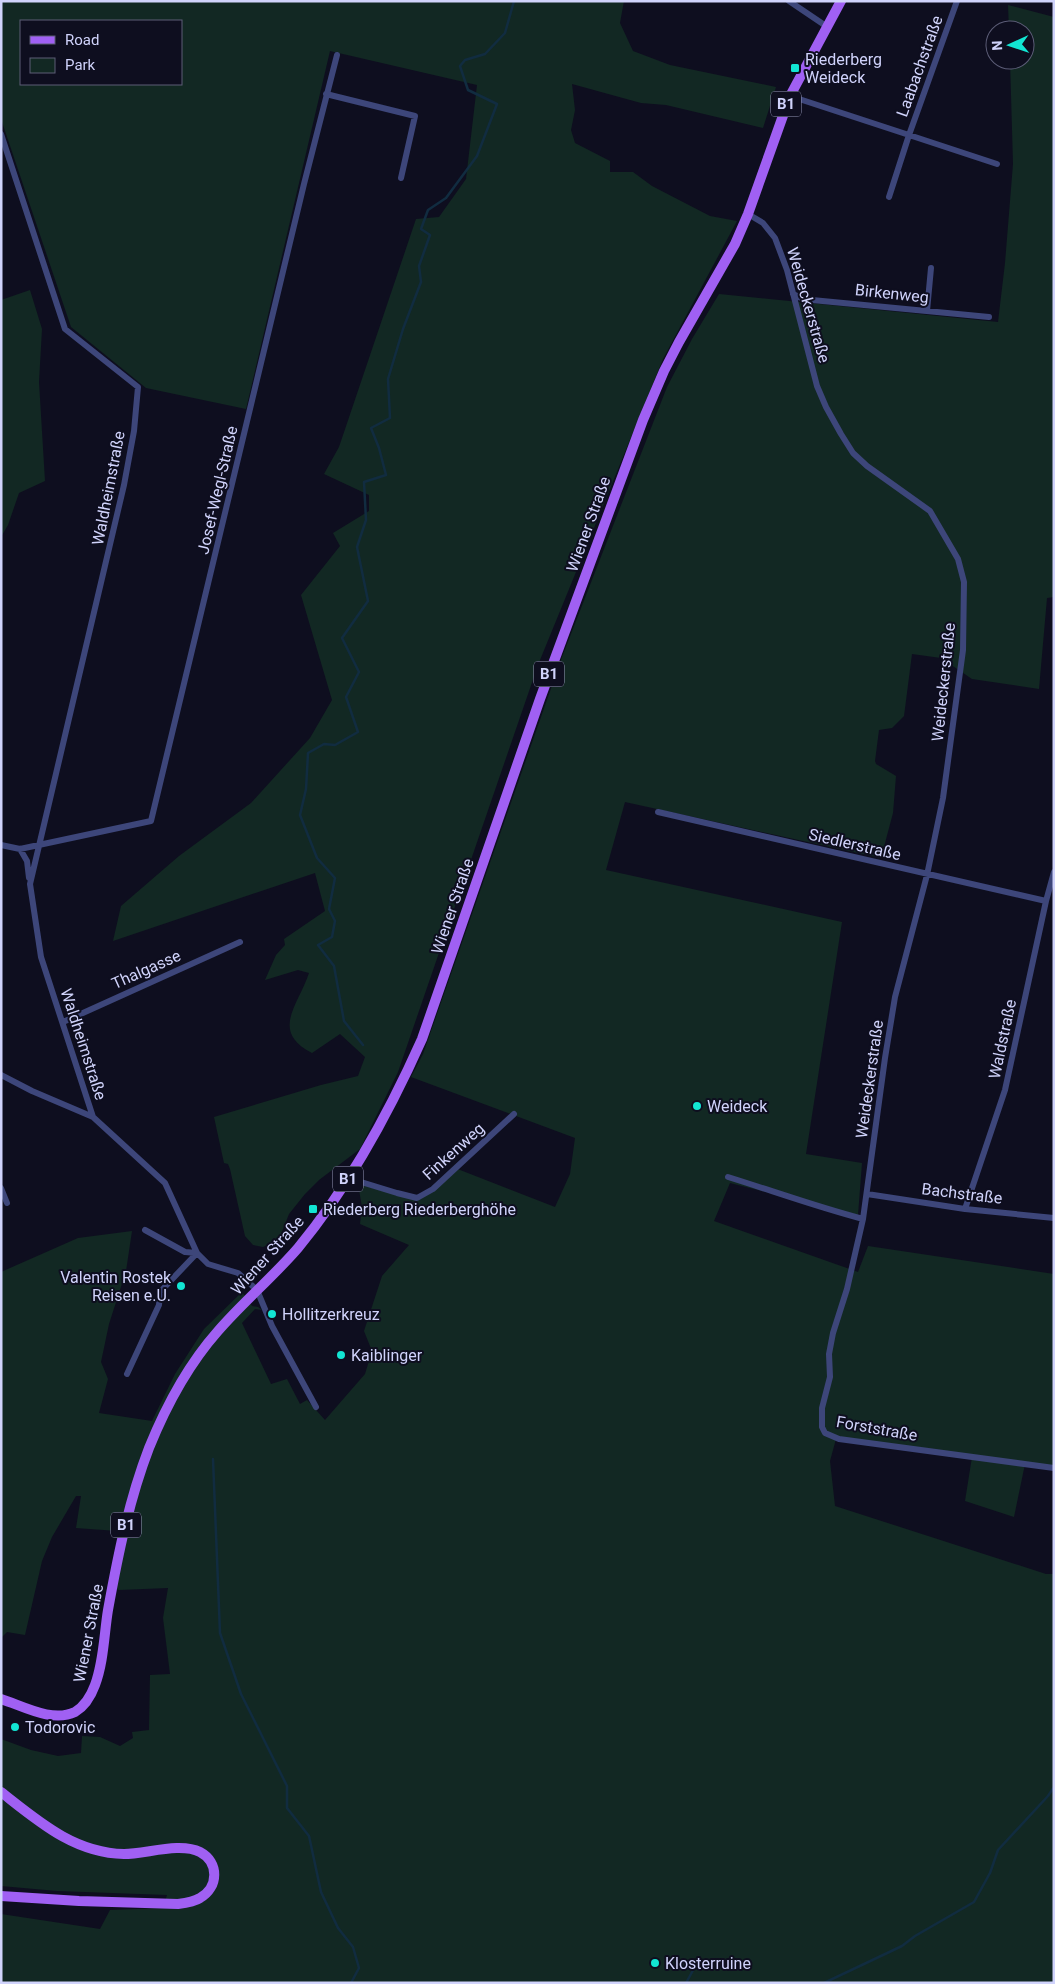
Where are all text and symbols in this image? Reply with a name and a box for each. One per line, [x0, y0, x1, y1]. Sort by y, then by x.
street label: Laabachstraße [892, 13, 947, 119]
legend [20, 20, 182, 85]
north arrow [985, 20, 1035, 70]
text: Road [65, 31, 99, 49]
text: N [989, 40, 1005, 51]
place label: Riederberg Weideck [805, 50, 882, 87]
text: Park [65, 56, 96, 74]
marker: Riederberg Weideck [789, 62, 801, 74]
road number: B1 [771, 92, 801, 116]
street label: Weideckerstraße [783, 245, 834, 365]
street label: Birkenweg [854, 280, 930, 307]
street label: Josef-Wegl-Straße [193, 424, 241, 556]
street label: Waldheimstraße [88, 429, 129, 547]
street label: Wiener Straße [562, 474, 614, 574]
street label: Weideckerstraße [928, 622, 959, 742]
road number: B1 [534, 662, 564, 686]
street label: Siedlerstraße [807, 825, 903, 864]
street label: Wiener Straße [427, 856, 478, 956]
street label: Thalgasse [109, 946, 184, 993]
street label: Waldheimstraße [57, 986, 110, 1102]
street label: Waldstraße [985, 998, 1020, 1081]
street label: Weideckerstraße [852, 1019, 887, 1139]
place label: Weideck [707, 1097, 768, 1116]
marker: Weideck [691, 1100, 703, 1112]
street label: Finkenweg [419, 1119, 488, 1184]
road number: B1 [333, 1166, 363, 1192]
street label: Bachstraße [920, 1179, 1003, 1208]
place label: Riederberg Riederberghöhe [323, 1200, 516, 1219]
marker: Riederberg Riederberghöhe [307, 1203, 319, 1215]
street label: Wiener Straße [227, 1212, 308, 1299]
place label: Valentin Rostek Reisen e.U. [60, 1268, 172, 1305]
marker: Valentin Rostek Reisen e.U. [175, 1280, 187, 1292]
place label: Hollitzerkreuz [282, 1305, 380, 1324]
marker: Hollitzerkreuz [266, 1308, 278, 1320]
place label: Kaiblinger [351, 1346, 423, 1365]
marker: Kaiblinger [335, 1349, 347, 1361]
street label: Forststraße [835, 1412, 919, 1445]
road number: B1 [111, 1512, 141, 1538]
street label: Wiener Straße [70, 1582, 107, 1684]
place label: Todorovic [25, 1718, 95, 1737]
marker: Todorovic [9, 1721, 21, 1733]
place label: Klosterruine [665, 1954, 751, 1973]
marker: Klosterruine [649, 1957, 661, 1969]

